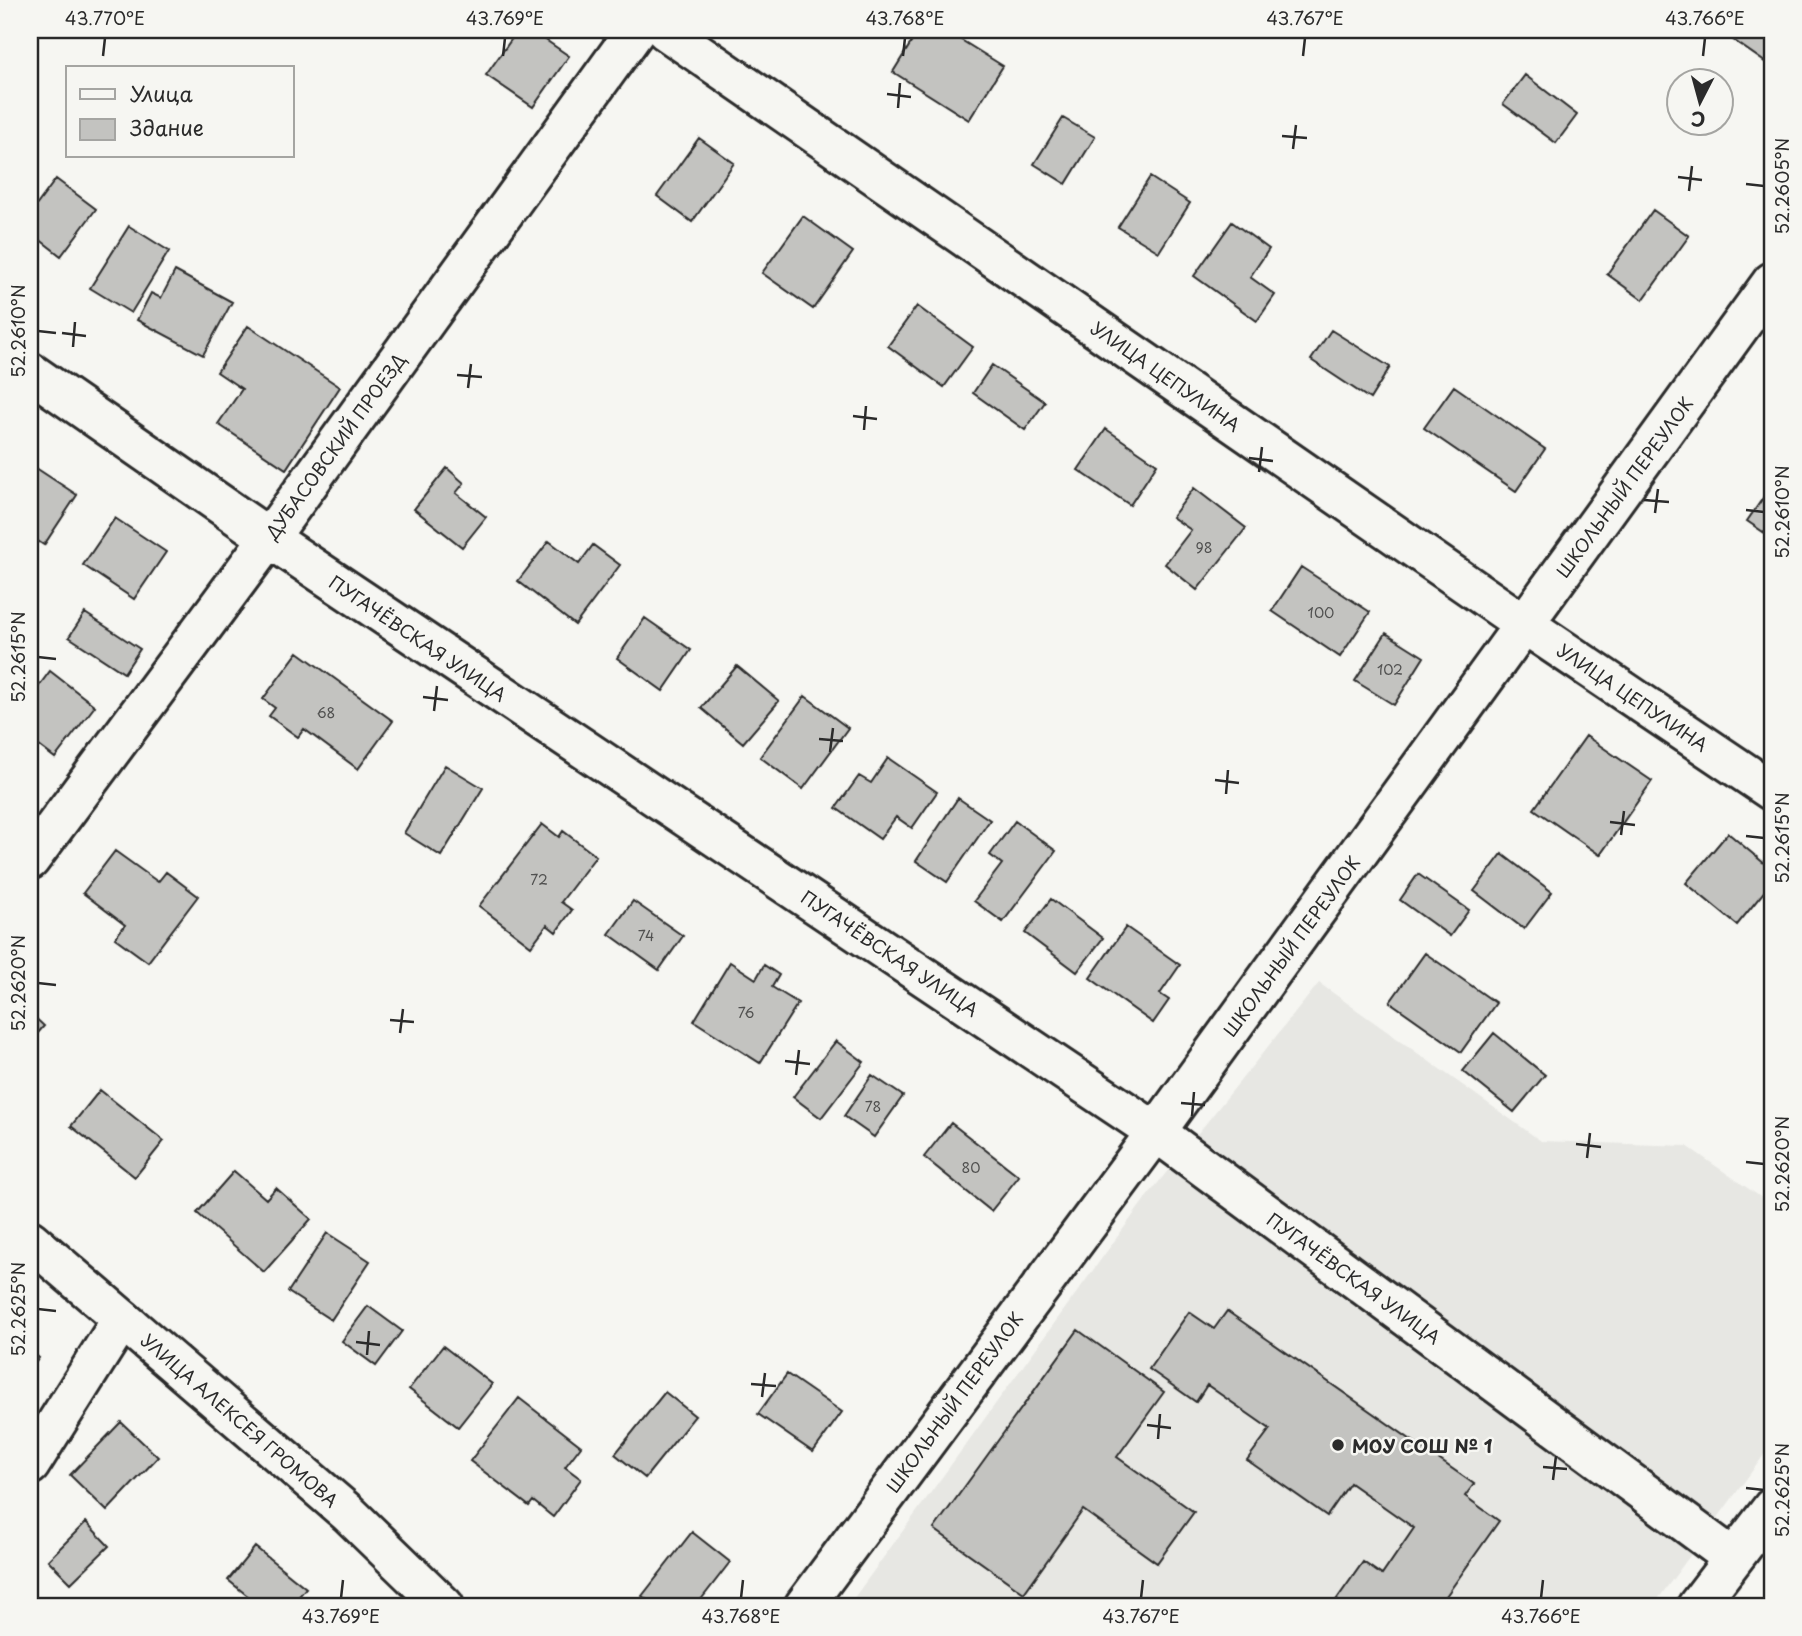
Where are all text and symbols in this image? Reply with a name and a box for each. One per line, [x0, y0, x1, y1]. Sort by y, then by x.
text: 43.770°E [65, 4, 145, 31]
text: 43.769°E [466, 4, 544, 31]
text: 43.768°E [865, 4, 945, 31]
text: 43.767°E [1266, 4, 1344, 31]
text: 43.766°E [1665, 4, 1745, 31]
legend [66, 66, 294, 158]
north arrow [1666, 66, 1736, 136]
text: Улица [130, 77, 193, 109]
text: С [1690, 105, 1707, 135]
text: Здание [130, 111, 204, 143]
text: 52.2605°N [1768, 138, 1795, 234]
text: 52.2610°N [4, 284, 31, 378]
street label: УЛИЦА ЦЕПУЛИНА [1086, 314, 1246, 438]
street label: ДУБАСОВСКИЙ ПРОЕЗД [258, 347, 412, 545]
street label: ШКОЛЬНЫЙ ПЕРЕУЛОК [1549, 391, 1699, 583]
text: 52.2610°N [1768, 465, 1795, 559]
house number: 98 [1196, 537, 1212, 558]
street label: ПУГАЧЁВСКАЯ УЛИЦА [324, 568, 512, 708]
house number: 100 [1308, 602, 1334, 623]
text: 52.2615°N [4, 611, 31, 703]
street label: УЛИЦА ЦЕПУЛИНА [1552, 636, 1714, 758]
house number: 102 [1377, 659, 1403, 680]
house number: 68 [317, 702, 335, 723]
text: 52.2615°N [1768, 792, 1795, 884]
street label: ШКОЛЬНЫЙ ПЕРЕУЛОК [1216, 850, 1366, 1042]
house number: 72 [530, 869, 548, 890]
street label: ПУГАЧЁВСКАЯ УЛИЦА [796, 883, 984, 1023]
house number: 74 [638, 925, 654, 946]
text: 52.2620°N [4, 935, 31, 1031]
house number: 76 [738, 1002, 755, 1023]
house number: 78 [865, 1096, 881, 1117]
text: 52.2620°N [1768, 1116, 1795, 1212]
house number: 80 [962, 1157, 980, 1178]
street label: ПУГАЧЁВСКАЯ УЛИЦА [1262, 1206, 1447, 1350]
text: 52.2625°N [4, 1262, 31, 1356]
street label: ШКОЛЬНЫЙ ПЕРЕУЛОК [879, 1306, 1029, 1498]
street label: УЛИЦА АЛЕКСЕЯ ГРОМОВА [136, 1327, 344, 1513]
place label: МОУ СОШ № 1 [1352, 1432, 1493, 1459]
marker: МОУ СОШ № 1 [1330, 1437, 1346, 1453]
text: 52.2625°N [1768, 1443, 1795, 1537]
text: 43.769°E [302, 1602, 380, 1629]
text: 43.768°E [701, 1602, 781, 1629]
text: 43.767°E [1102, 1602, 1180, 1629]
text: 43.766°E [1501, 1602, 1581, 1629]

